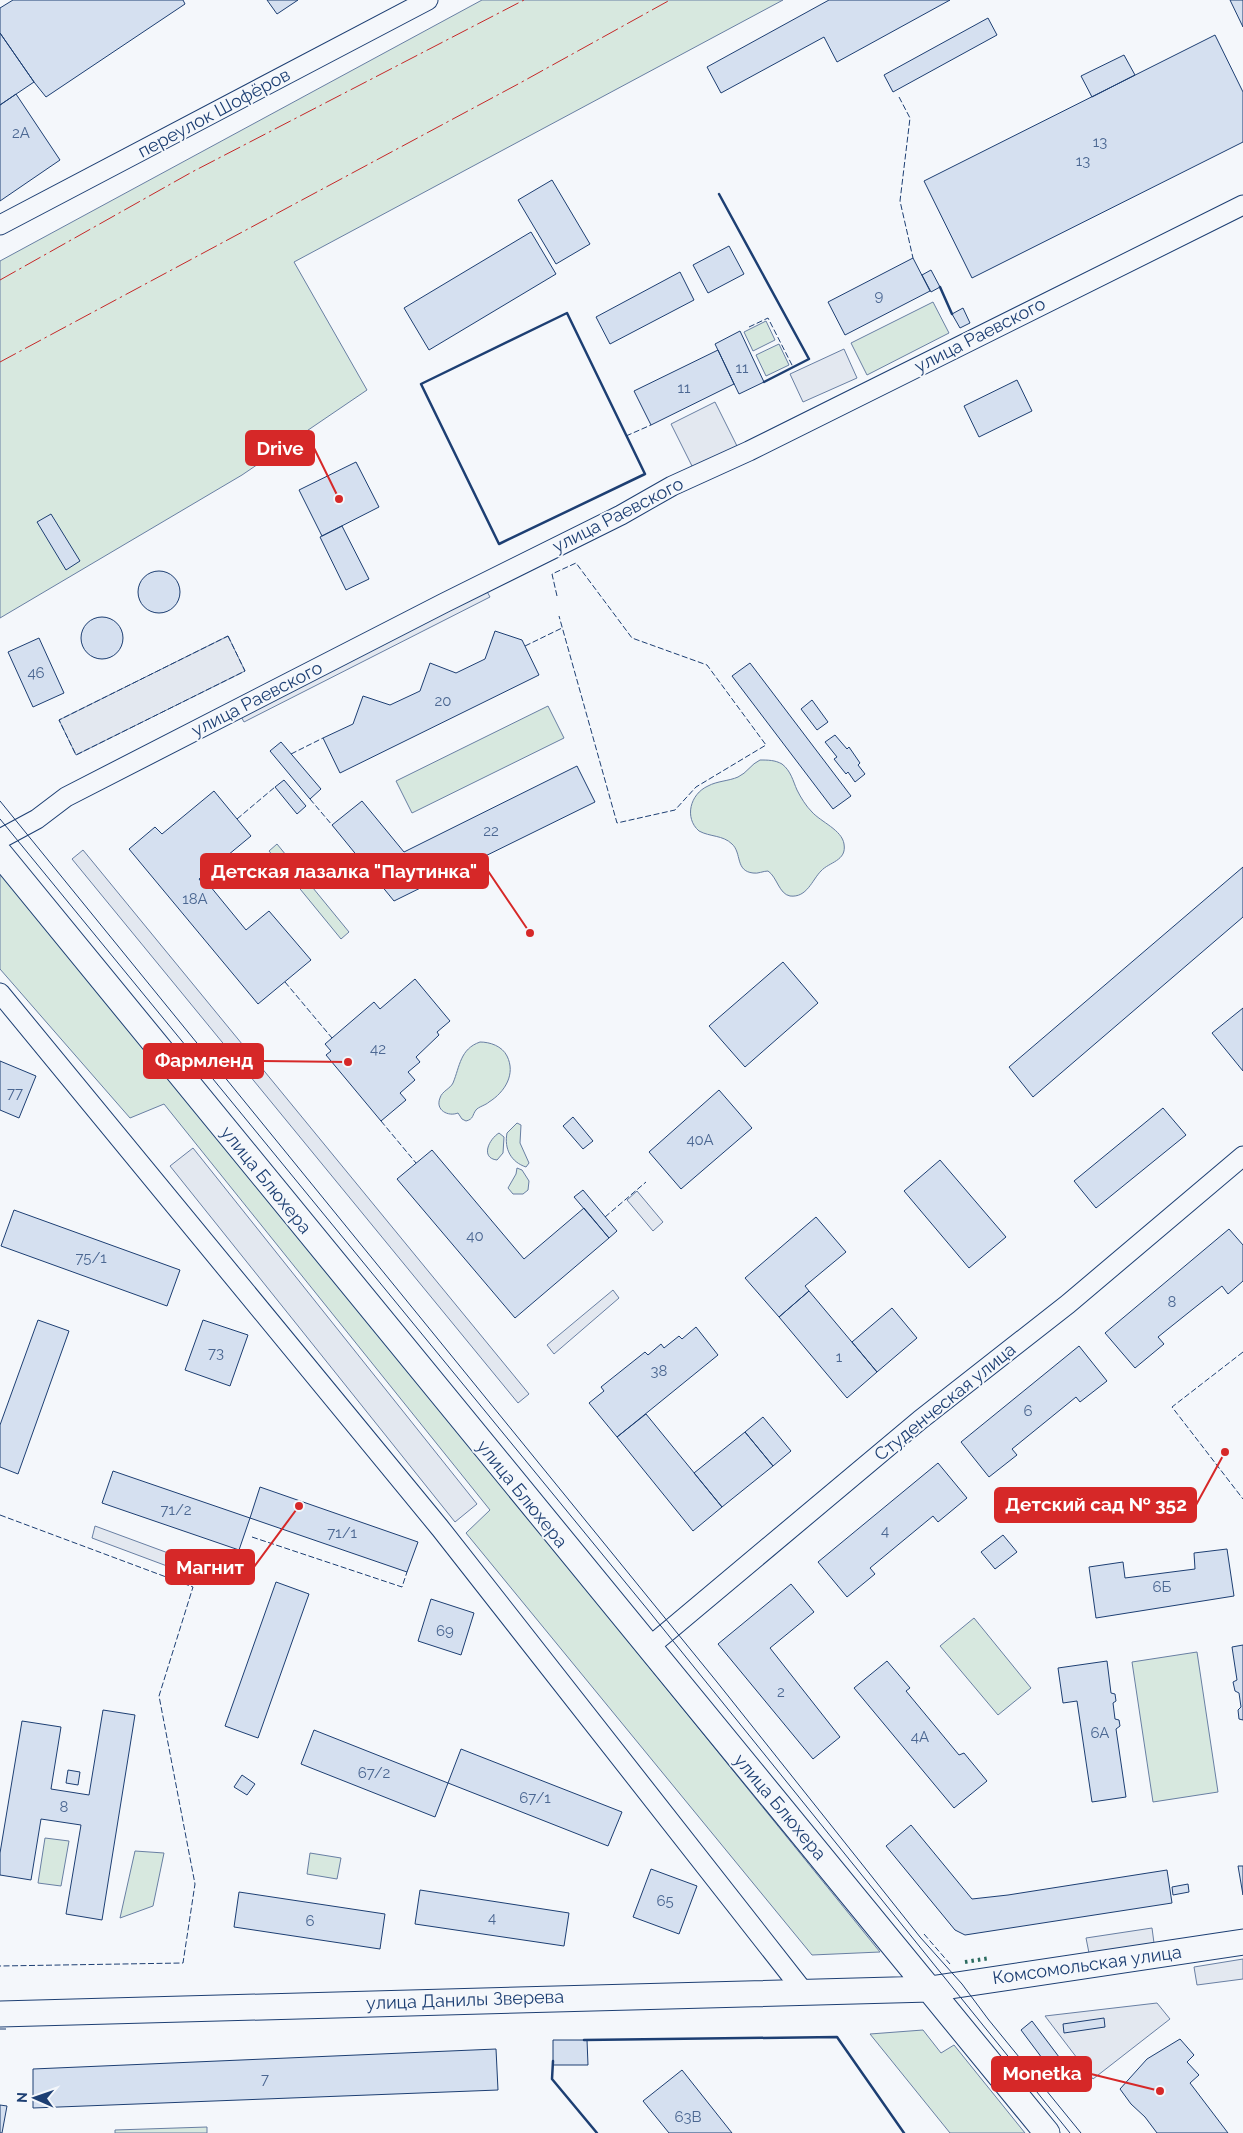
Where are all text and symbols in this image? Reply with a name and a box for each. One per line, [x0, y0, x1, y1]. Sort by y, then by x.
street label: переулок Шофёров [134, 64, 293, 162]
house number: 2А [12, 124, 30, 142]
house number: 13 [1093, 133, 1107, 151]
house number: 13 [1076, 152, 1090, 170]
house number: 9 [875, 287, 884, 305]
street label: улица Раевского [911, 292, 1049, 377]
house number: 11 [736, 359, 749, 377]
house number: 11 [678, 379, 691, 397]
callout: Drive [246, 431, 314, 465]
text: Drive [256, 437, 304, 459]
street label: улица Раевского [549, 472, 687, 557]
street label: улица Раевского [188, 656, 326, 741]
house number: 46 [27, 664, 45, 682]
house number: 20 [435, 692, 452, 710]
house number: 22 [483, 822, 499, 840]
callout: Детская лазалка "Паутинка" [201, 854, 488, 888]
text: Детская лазалка "Паутинка" [211, 860, 477, 882]
house number: 18А [182, 890, 208, 908]
house number: 42 [370, 1040, 386, 1058]
callout: Фармленд [144, 1044, 263, 1078]
text: Фармленд [155, 1049, 253, 1071]
house number: 77 [7, 1084, 23, 1102]
street label: улица Блюхера [217, 1122, 316, 1238]
house number: 40А [686, 1131, 714, 1149]
house number: 40 [466, 1227, 484, 1245]
house number: 75/1 [75, 1249, 107, 1267]
house number: 8 [1168, 1293, 1177, 1311]
street label: Студенческая улица [870, 1338, 1019, 1465]
house number: 73 [208, 1344, 224, 1362]
house number: 1 [836, 1348, 843, 1366]
house number: 38 [651, 1362, 668, 1380]
house number: 6 [1023, 1402, 1033, 1420]
street label: улица Блюхера [473, 1436, 572, 1552]
callout: Детский сад № 352 [995, 1488, 1196, 1522]
text: Детский сад № 352 [1005, 1493, 1187, 1515]
house number: 71/2 [161, 1501, 192, 1519]
house number: 4 [881, 1522, 889, 1540]
house number: 71/1 [327, 1524, 357, 1542]
callout: Магнит [166, 1550, 254, 1584]
text: Магнит [176, 1556, 244, 1578]
house number: 6Б [1153, 1578, 1172, 1596]
house number: 69 [436, 1622, 454, 1640]
house number: 2 [777, 1683, 785, 1701]
house number: 6А [1091, 1724, 1109, 1742]
house number: 4А [911, 1728, 929, 1746]
street label: улица Блюхера [730, 1749, 831, 1864]
house number: 67/2 [358, 1764, 391, 1782]
house number: 67/1 [519, 1789, 551, 1807]
house number: 8 [60, 1798, 69, 1816]
house number: 65 [656, 1892, 674, 1910]
house number: 4 [488, 1909, 496, 1927]
house number: 6 [305, 1912, 315, 1930]
street label: Комсомольская улица [991, 1941, 1183, 1988]
street label: улица Данилы Зверева [366, 1986, 564, 2013]
callout: Monetka [992, 2057, 1091, 2091]
text: Monetka [1002, 2062, 1082, 2084]
house number: 7 [261, 2070, 269, 2088]
north arrow [10, 2073, 60, 2123]
text: N [14, 2092, 30, 2103]
house number: 63В [674, 2108, 702, 2126]

